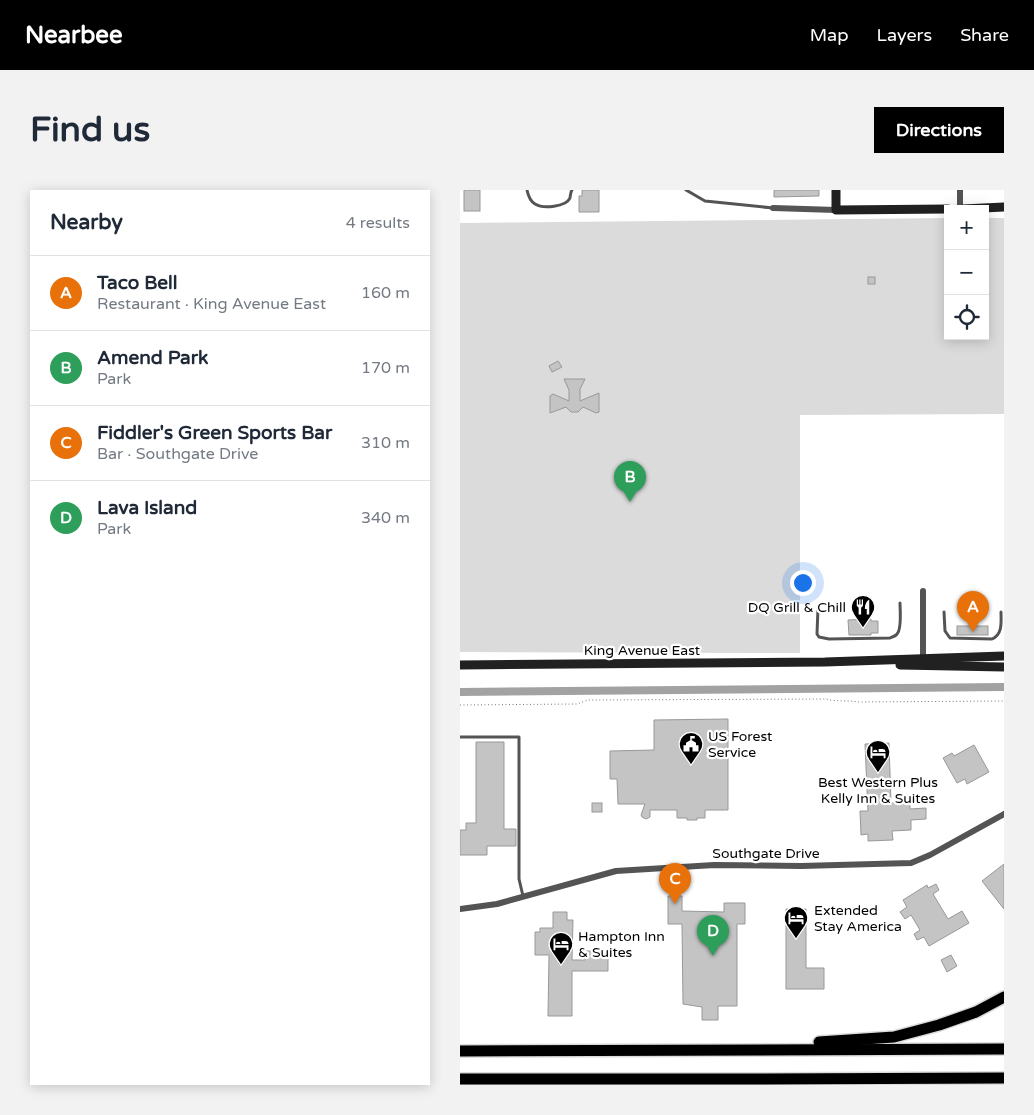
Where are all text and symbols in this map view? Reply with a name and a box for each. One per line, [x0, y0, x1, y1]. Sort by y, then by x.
text: Nearbee [25, 21, 123, 50]
text: Map [810, 24, 849, 46]
text: Layers [877, 24, 932, 46]
text: Share [960, 24, 1009, 46]
button: Directions [874, 107, 1004, 153]
text: Find us [30, 109, 150, 151]
map controls [944, 205, 989, 340]
button: + [944, 205, 989, 250]
text: Nearby [50, 210, 123, 235]
text: 4 results [346, 213, 410, 233]
button: − [944, 250, 989, 295]
text: Taco Bell [97, 272, 178, 294]
text: A [60, 283, 72, 303]
text: 160 m [361, 283, 410, 303]
text: Restaurant · King Avenue East [97, 294, 326, 314]
button: locate [944, 295, 989, 340]
text: Amend Park [97, 347, 208, 369]
text: B [60, 358, 72, 378]
text: 170 m [361, 358, 410, 378]
text: Park [97, 369, 131, 389]
text: Fiddler's Green Sports Bar [97, 422, 332, 444]
text: C [60, 433, 72, 453]
text: 310 m [361, 433, 410, 453]
text: Bar · Southgate Drive [97, 444, 258, 464]
pin: B [614, 461, 646, 502]
text: Lava Island [97, 497, 197, 519]
text: D [60, 508, 72, 528]
text: 340 m [361, 508, 410, 528]
text: Park [97, 519, 131, 539]
your location [790, 570, 816, 596]
pin: A [957, 591, 989, 632]
restaurant icon: DQ Grill & Chill [850, 594, 876, 628]
place label: DQ Grill & Chill [748, 599, 846, 616]
street label: King Avenue East [584, 642, 701, 659]
place label: US Forest Service [708, 728, 773, 761]
public building icon: US Forest Service [678, 731, 704, 765]
hotel icon: Best Western Plus Kelly Inn & Suites [865, 739, 891, 773]
place label: Best Western Plus Kelly Inn & Suites [818, 774, 938, 807]
street label: Southgate Drive [712, 845, 820, 862]
pin: C [659, 863, 691, 904]
place label: Extended Stay America [814, 902, 902, 935]
hotel icon: Extended Stay America [783, 905, 809, 939]
pin: D [697, 915, 729, 956]
place label: Hampton Inn & Suites [578, 928, 665, 961]
hotel icon: Hampton Inn & Suites [548, 931, 574, 965]

